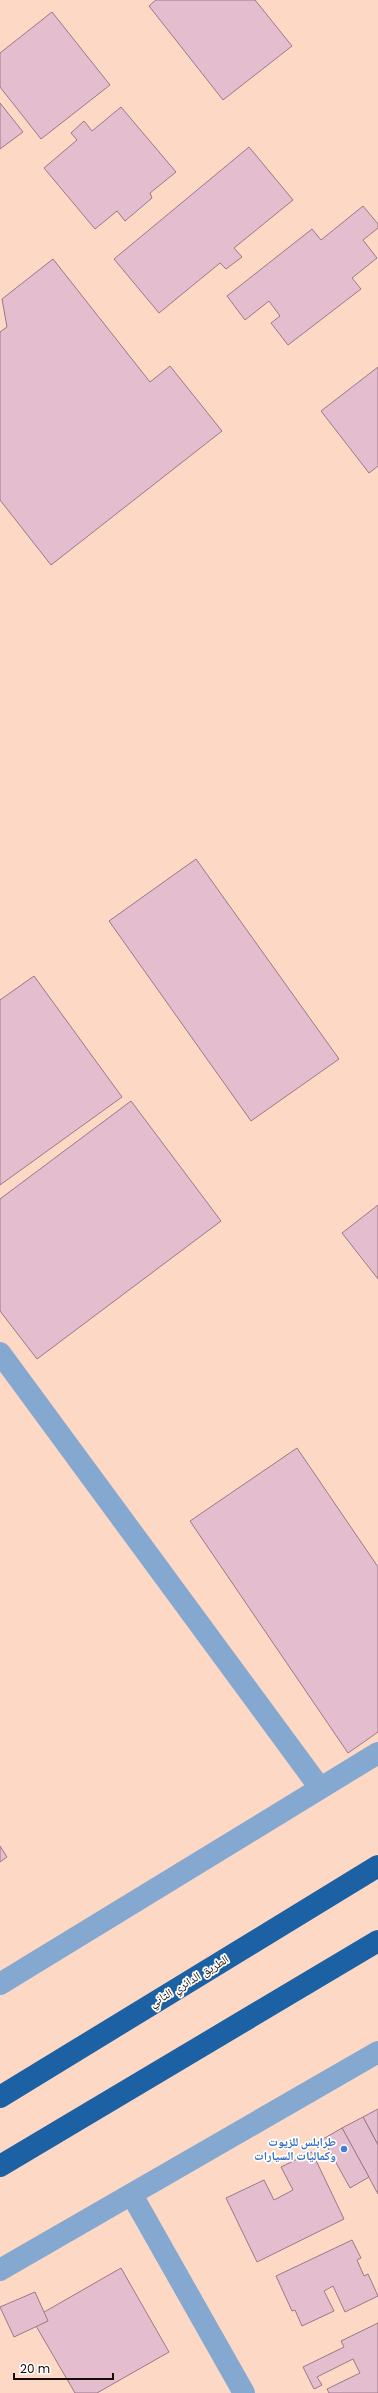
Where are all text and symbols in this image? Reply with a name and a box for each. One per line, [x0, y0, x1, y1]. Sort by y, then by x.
street label: الطريق الدائري الثاني [146, 1950, 233, 2013]
place label: طرابلس للزيوت وكماليات السيارات [254, 2133, 336, 2164]
marker: طرابلس للزيوت وكماليات السيارات [339, 2144, 349, 2154]
scale bar [14, 2355, 113, 2381]
text: 20 m [20, 2360, 50, 2377]

